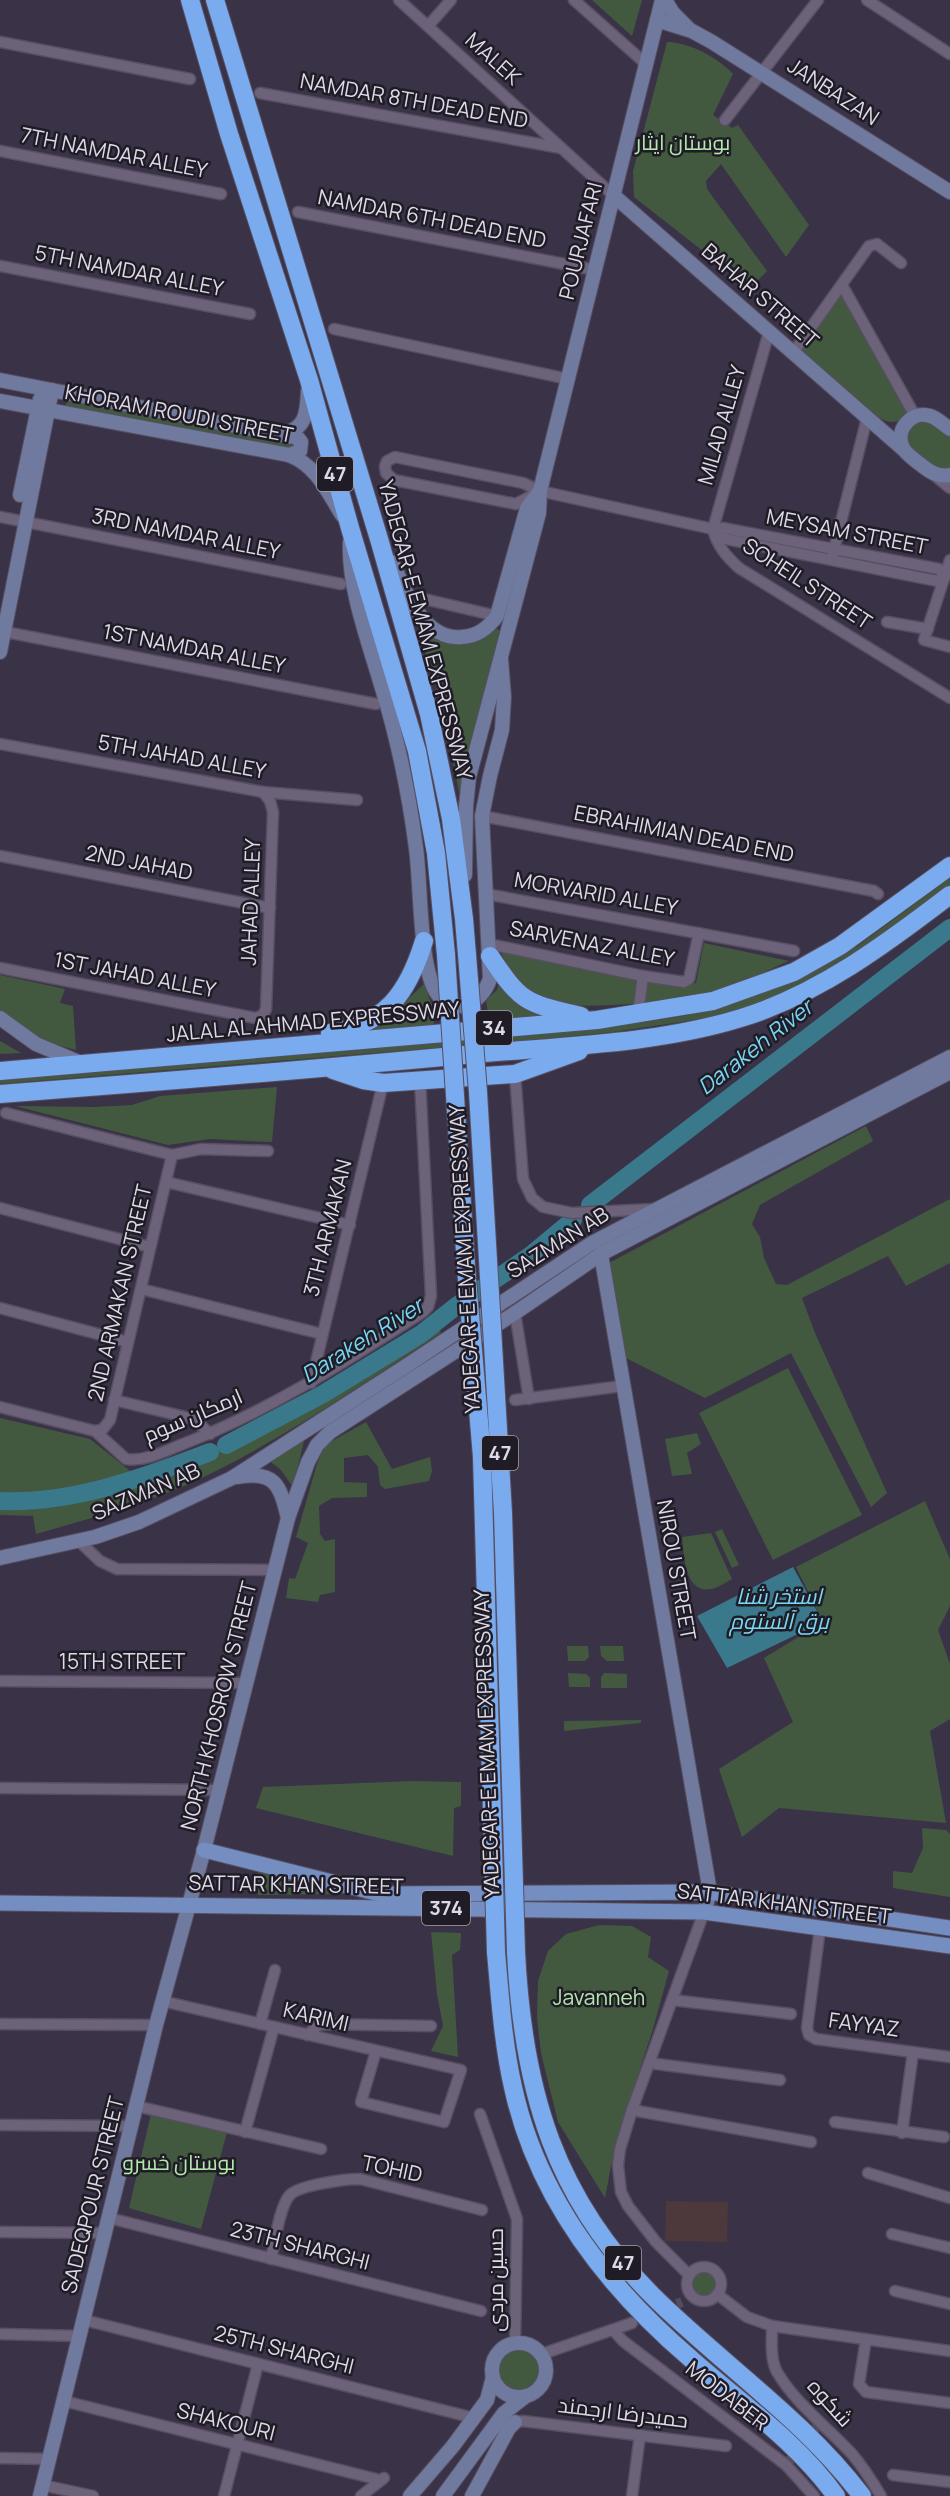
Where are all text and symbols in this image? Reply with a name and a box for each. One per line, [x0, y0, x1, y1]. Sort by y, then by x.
street label: MALEK [460, 26, 528, 91]
street label: JANBAZAN [782, 51, 885, 131]
street label: NAMDAR 8TH DEAD END [298, 66, 530, 134]
street label: 7TH NAMDAR ALLEY [18, 120, 210, 184]
park label: بوستان ایثار [635, 128, 730, 156]
street label: POURJAFARI [552, 179, 608, 303]
street label: NAMDAR 6TH DEAD END [316, 182, 549, 254]
street label: BAHAR STREET [696, 237, 825, 354]
street label: 5TH NAMDAR ALLEY [33, 238, 226, 302]
street label: MILAD ALLEY [691, 361, 752, 488]
street label: KHORAM ROUDI STREET [63, 377, 296, 449]
road number: 47 [317, 457, 353, 491]
street label: YADEGAR-E EMAM EXPRESSWAY [372, 477, 480, 783]
street label: 3RD NAMDAR ALLEY [90, 501, 283, 565]
street label: MEYSAM STREET [764, 502, 931, 560]
street label: SOHEIL STREET [738, 531, 878, 636]
street label: 1ST NAMDAR ALLEY [101, 617, 288, 680]
street label: 5TH JAHAD ALLEY [96, 727, 269, 785]
street label: EBRAHIMIAN DEAD END [572, 798, 796, 868]
street label: 2ND JAHAD [83, 838, 195, 886]
street label: JAHAD ALLEY [234, 838, 266, 966]
street label: MORVARID ALLEY [512, 865, 680, 921]
street label: SARVENAZ ALLEY [507, 913, 677, 973]
street label: 1ST JAHAD ALLEY [52, 945, 219, 1003]
water label: Darakeh River [691, 991, 821, 1101]
street label: JALAL AL AHMAD EXPRESSWAY [165, 994, 461, 1048]
road number: 34 [476, 1011, 512, 1045]
street label: YADEGAR-E EMAM EXPRESSWAY [442, 1104, 486, 1414]
street label: 3TH ARMAKAN [296, 1156, 358, 1299]
street label: 2ND ARMAKAN STREET [80, 1181, 158, 1404]
street label: SAZMAN AB [501, 1200, 614, 1284]
water label: Darakeh River [295, 1289, 431, 1389]
street label: ارمکان سوم [139, 1382, 247, 1450]
road number: 47 [482, 1436, 518, 1470]
street label: SAZMAN AB [87, 1456, 204, 1526]
street label: NIROU STREET [651, 1498, 703, 1643]
street label: NORTH KHOSROW STREET [174, 1578, 263, 1833]
water label: استخر شنا برق آلستوم [728, 1581, 830, 1637]
street label: YADEGAR-E EMAM EXPRESSWAY [467, 1589, 505, 1899]
street label: 15TH STREET [59, 1647, 186, 1675]
street label: SATTAR KHAN STREET [188, 1868, 404, 1900]
street label: SATTAR KHAN STREET [675, 1876, 893, 1930]
road number: 374 [422, 1891, 470, 1925]
park label: Javanneh [553, 1983, 645, 2011]
street label: KARIMI [281, 1995, 352, 2037]
street label: FAYYAZ [827, 2005, 901, 2043]
street label: SADEQPOUR STREET [54, 2093, 130, 2296]
park label: بوستان خسرو [123, 2148, 235, 2176]
street label: TOHID [359, 2148, 425, 2188]
street label: 23TH SHARGHI [228, 2214, 373, 2276]
street label: حسین مردی [481, 2228, 509, 2332]
road number: 47 [605, 2246, 641, 2280]
street label: 25TH SHARGHI [211, 2318, 357, 2380]
street label: MODABER [680, 2354, 775, 2436]
street label: شکوه [802, 2372, 860, 2432]
street label: حمیدرضا ارجمند [557, 2390, 690, 2434]
street label: SHAKOURI [174, 2395, 278, 2447]

